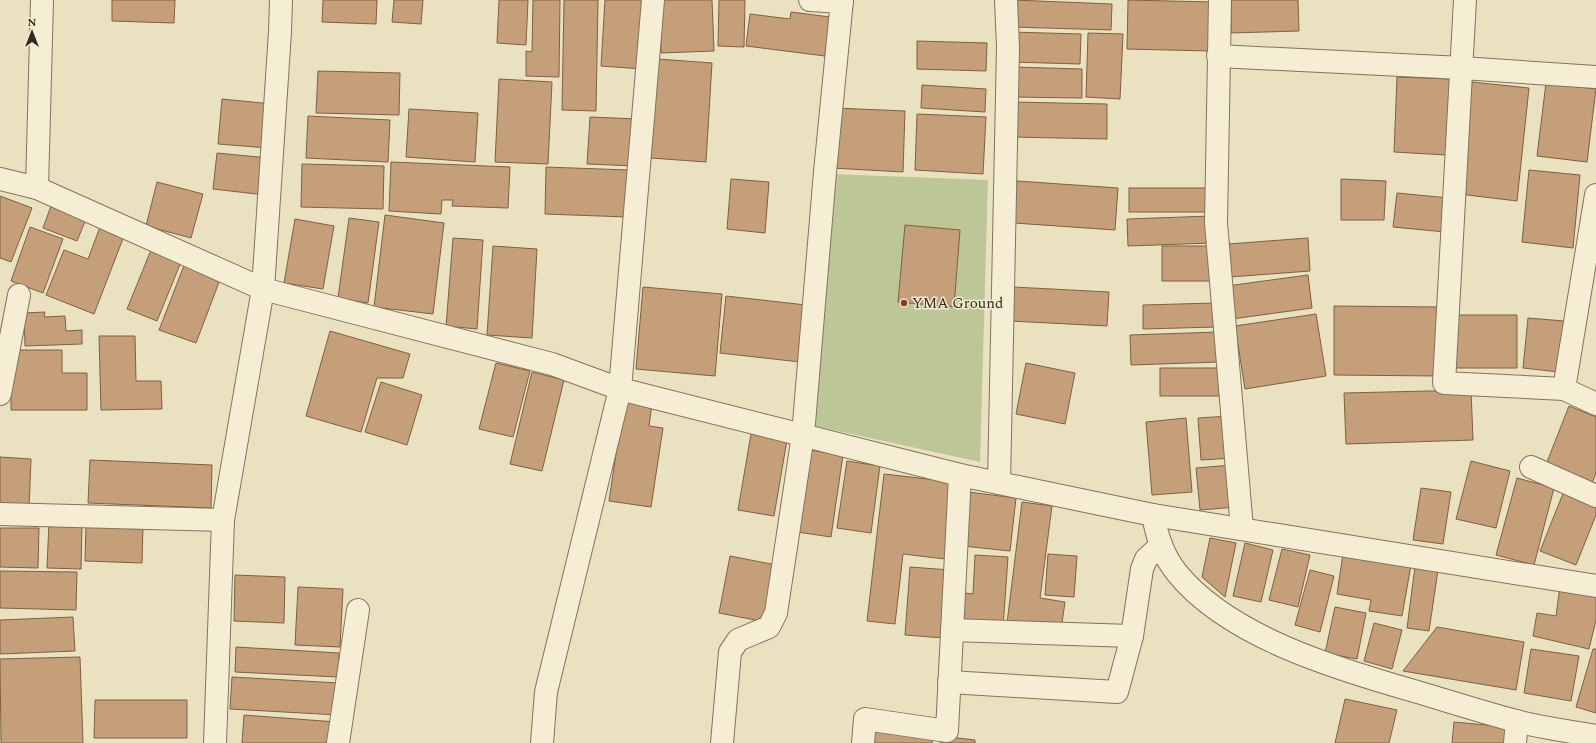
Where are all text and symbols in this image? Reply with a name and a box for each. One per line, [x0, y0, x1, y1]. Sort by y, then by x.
north arrow [12, 12, 52, 52]
text: N [28, 14, 37, 31]
place label: YMA Ground [912, 292, 1003, 315]
marker: YMA Ground [899, 298, 909, 308]

